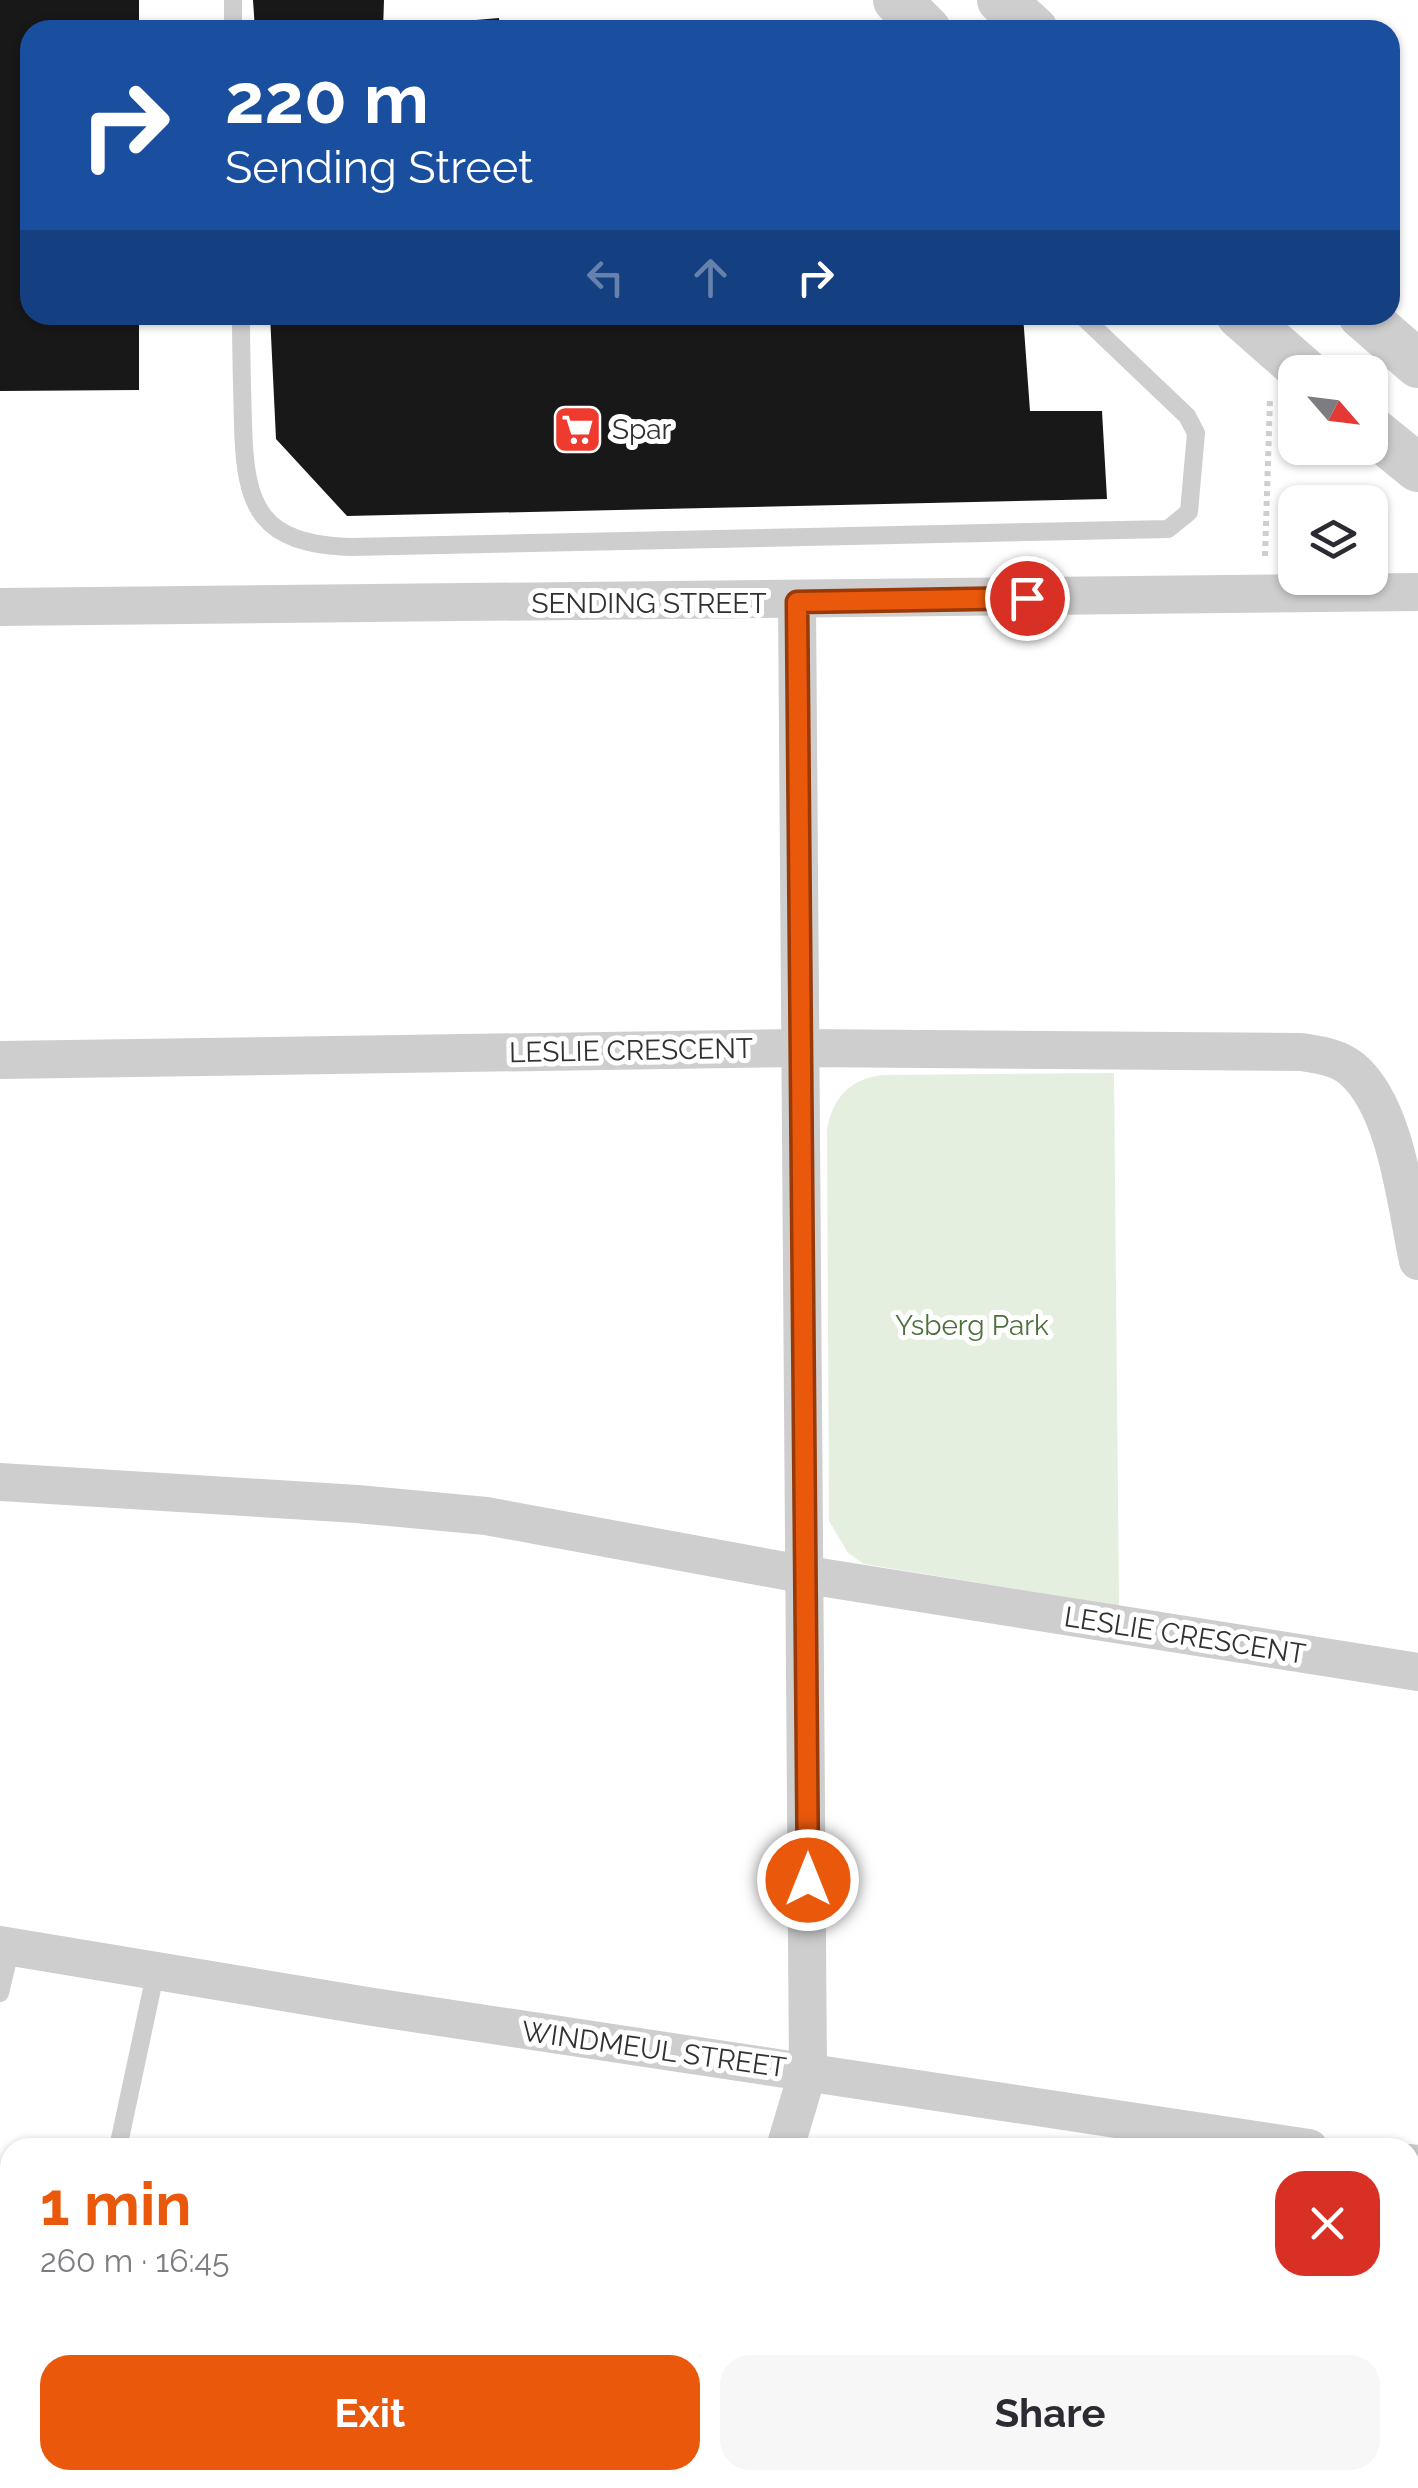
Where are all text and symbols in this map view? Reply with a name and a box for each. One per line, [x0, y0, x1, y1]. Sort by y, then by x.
text: 220 m [225, 57, 429, 139]
icon: right [60, 60, 190, 190]
text: Sending Street [225, 141, 533, 194]
icon: left [578, 250, 633, 305]
icon: ahead [683, 250, 738, 305]
icon: right [788, 250, 843, 305]
north arrow [1278, 355, 1388, 465]
map controls [1278, 355, 1388, 595]
supermarket icon: Spar [551, 403, 603, 455]
place label: Spar [612, 413, 672, 446]
button: layers [1278, 485, 1388, 595]
pin [985, 556, 1070, 641]
icon: arrive [1000, 571, 1055, 626]
street label: SENDING STREET [532, 587, 766, 620]
street label: LESLIE CRESCENT [509, 1032, 753, 1069]
park label: Ysberg Park [895, 1309, 1049, 1342]
street label: LESLIE CRESCENT [1062, 1600, 1308, 1671]
position arrow [756, 1828, 860, 1932]
street label: WINDMEUL STREET [520, 2015, 788, 2084]
text: 1 min [40, 2169, 191, 2239]
button: close [1275, 2171, 1380, 2276]
text: 260 m · 16:45 [40, 2242, 229, 2279]
button: Exit [40, 2355, 700, 2470]
button: Share [720, 2355, 1380, 2470]

